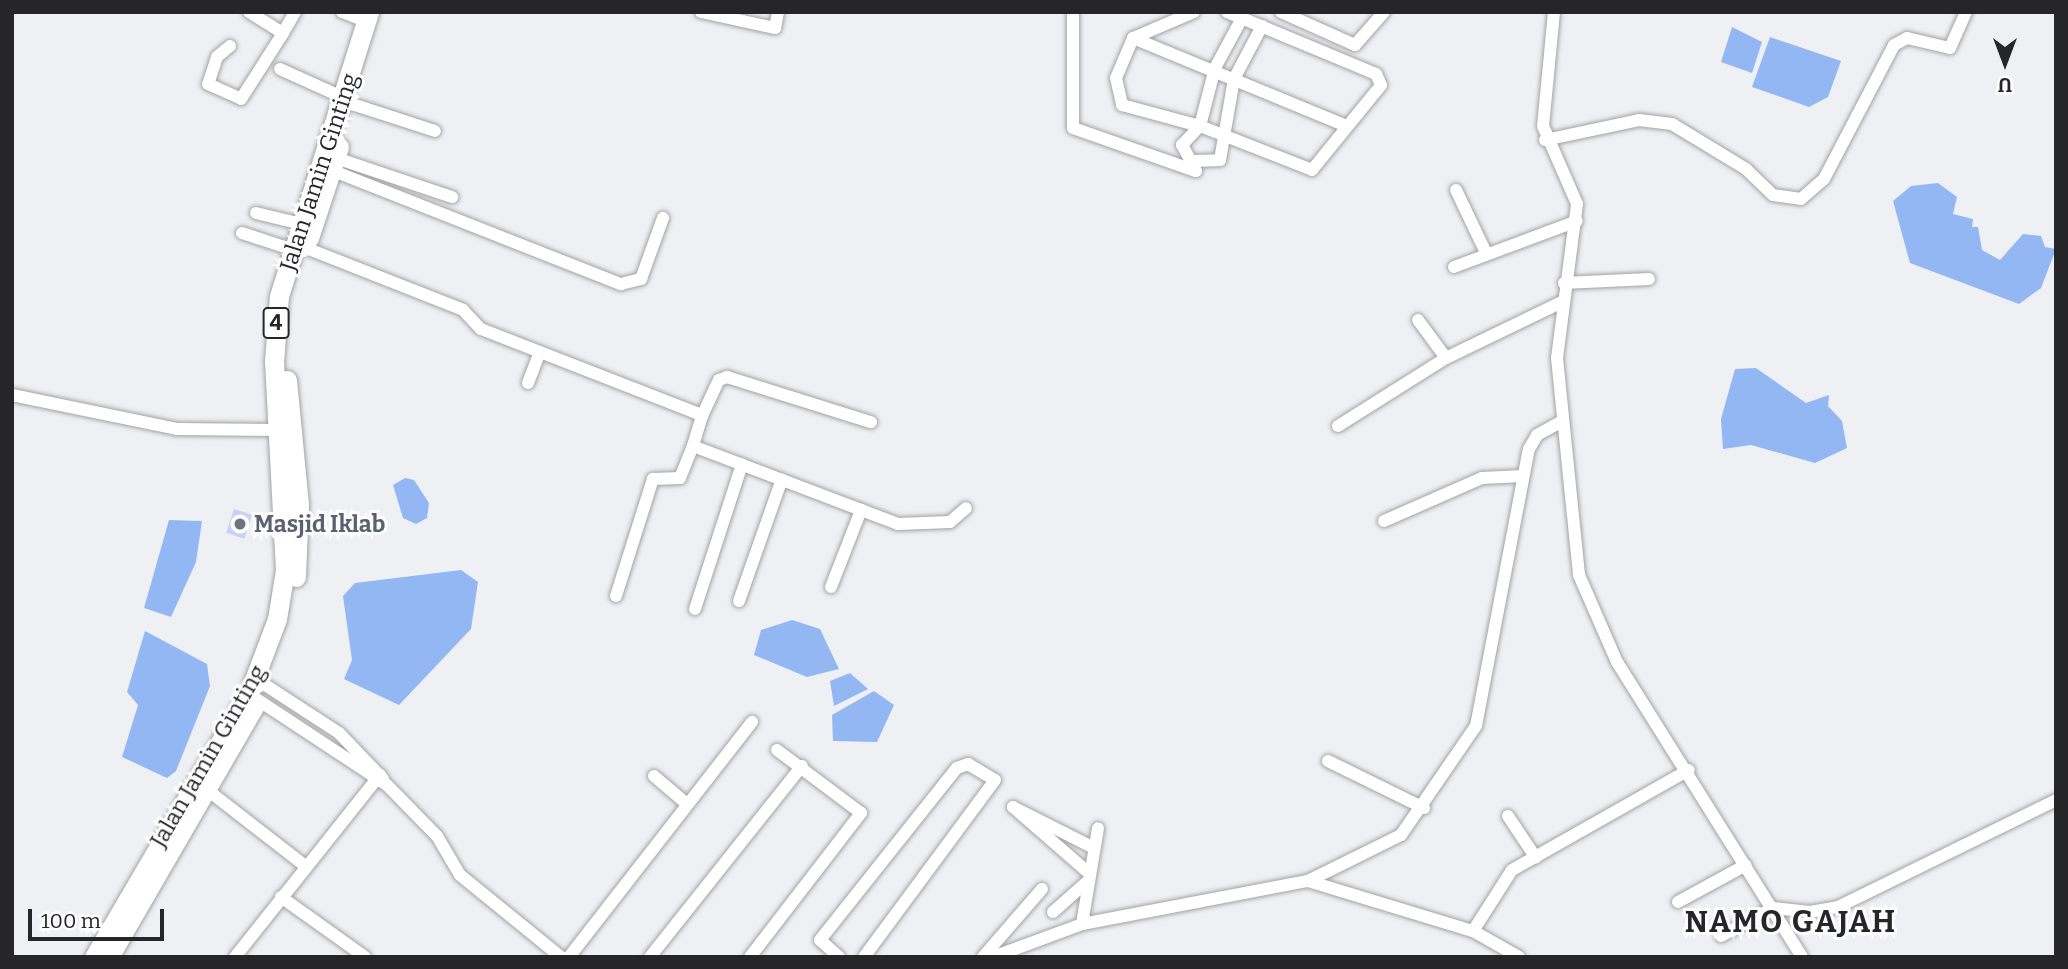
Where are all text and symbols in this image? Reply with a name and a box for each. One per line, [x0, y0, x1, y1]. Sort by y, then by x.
north arrow [1970, 28, 2040, 98]
street label: Jalan Jamin Ginting [274, 70, 364, 274]
text: U [1998, 73, 2012, 96]
road number: 4 [262, 306, 290, 340]
place label: Masjid Iklab [254, 510, 385, 538]
marker: Masjid Iklab [232, 516, 248, 532]
street label: Jalan Jamin Ginting [144, 660, 272, 852]
scale bar [32, 895, 168, 939]
district label: NAMO GAJAH [1686, 904, 1896, 940]
text: 100 m [41, 908, 101, 934]

